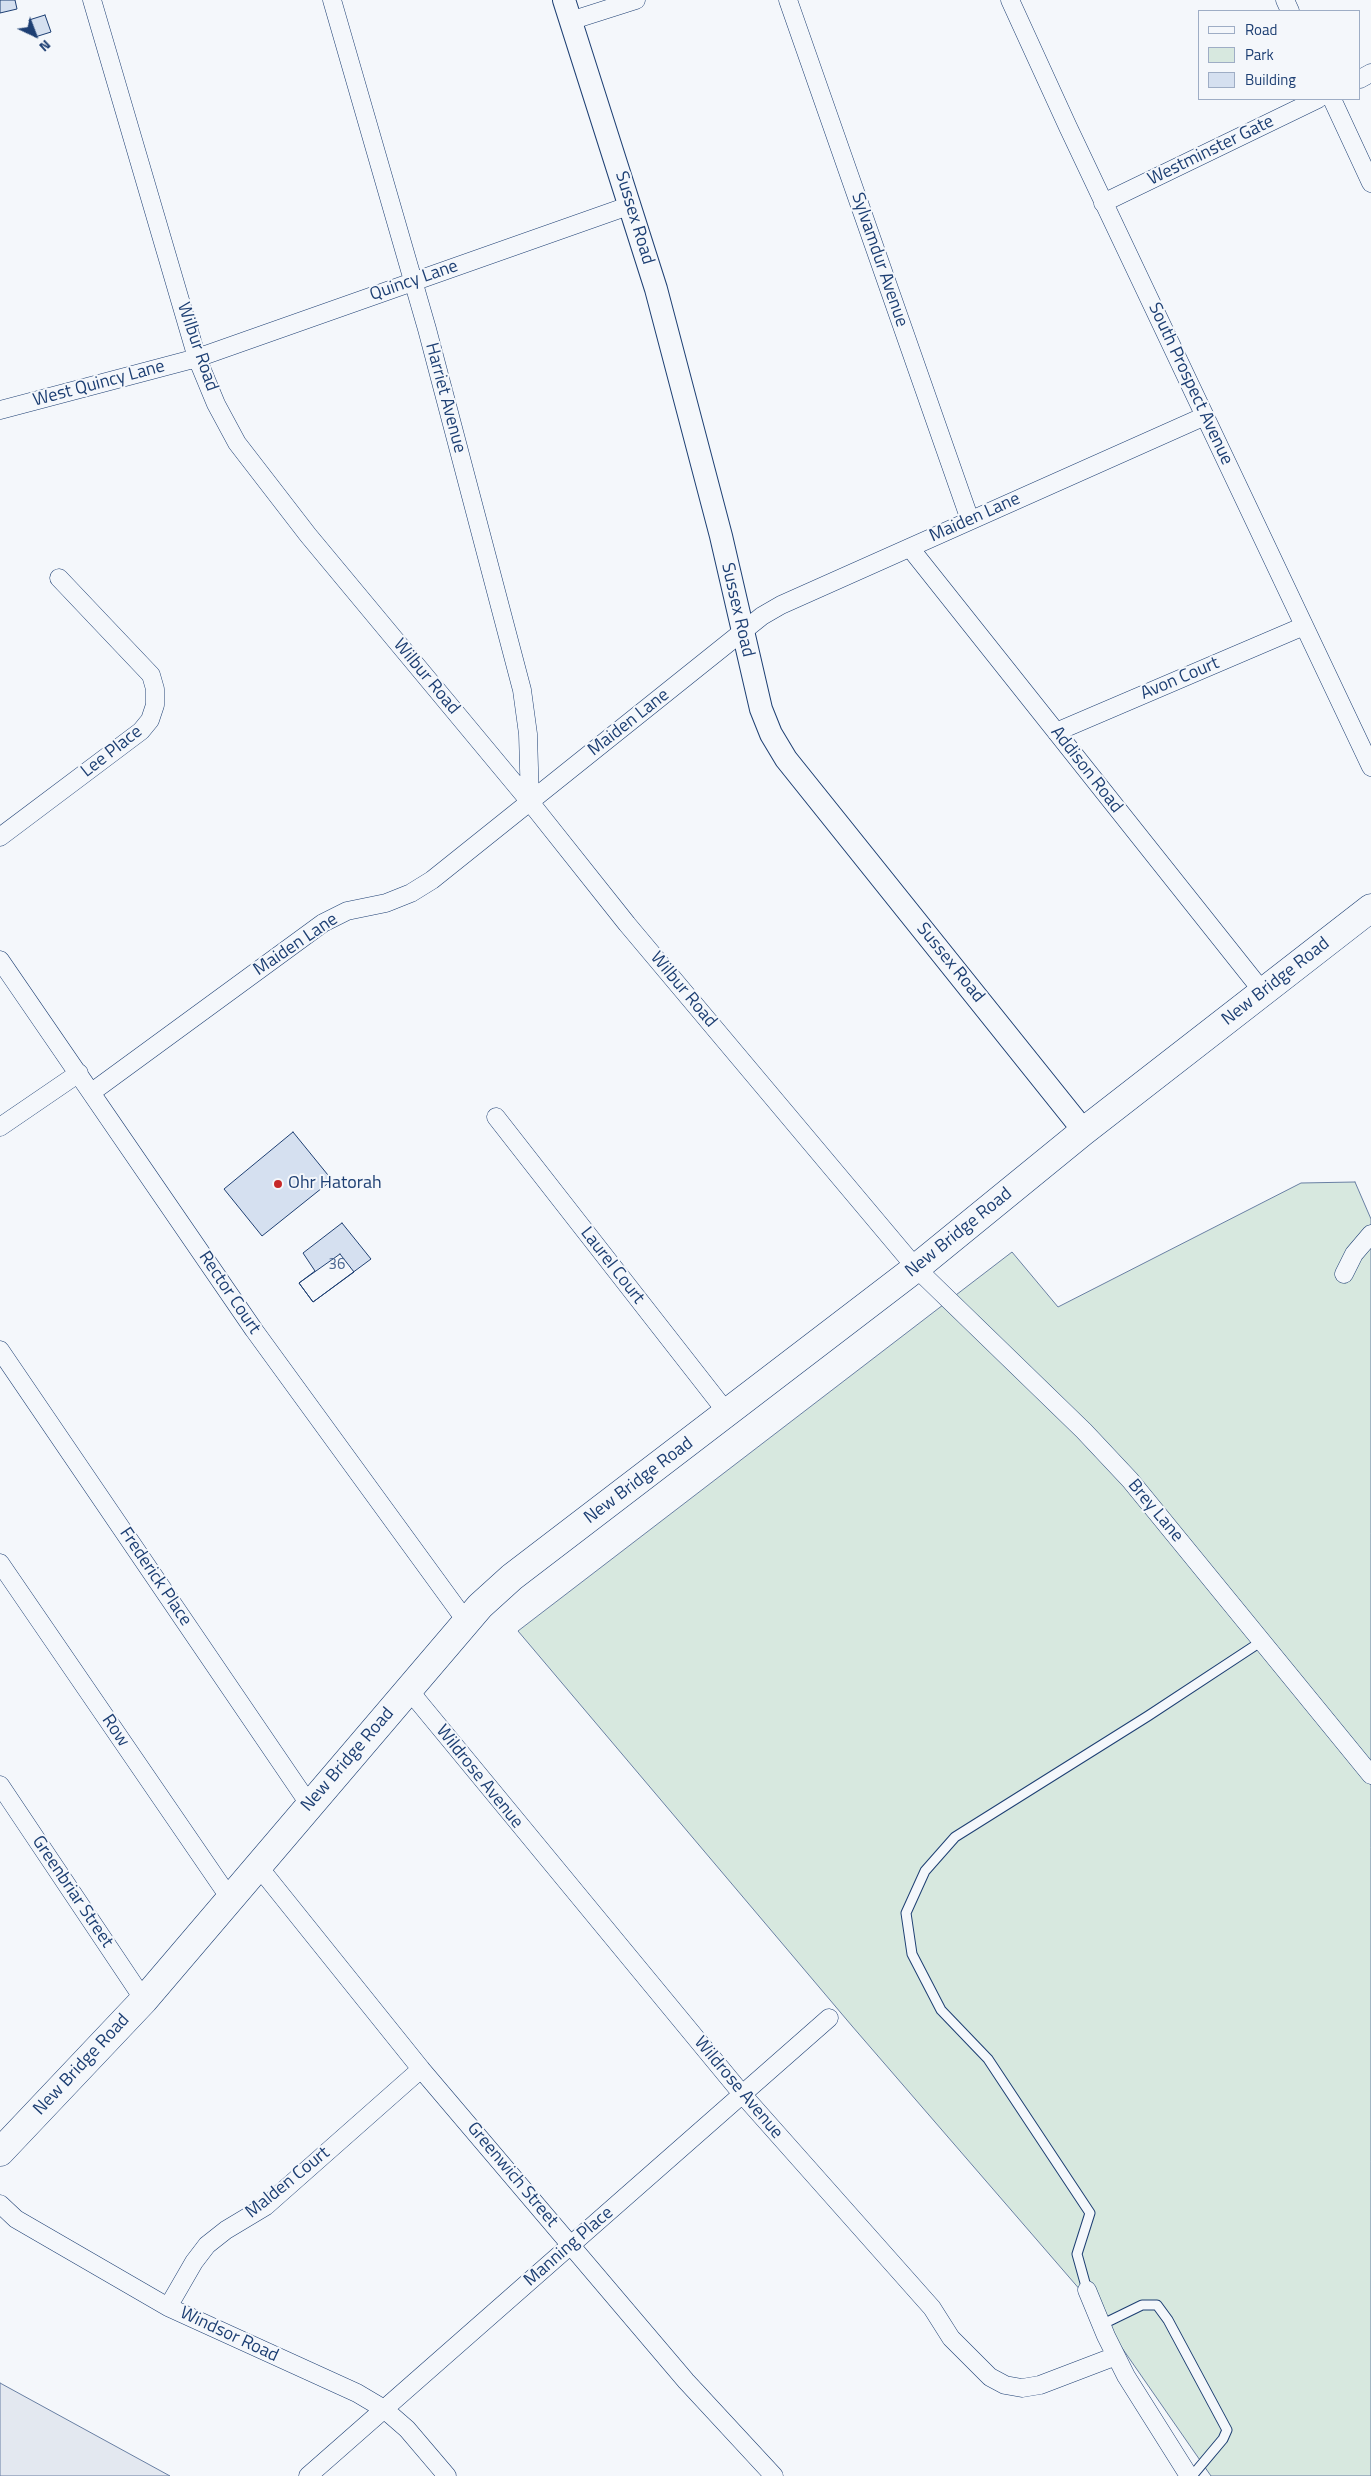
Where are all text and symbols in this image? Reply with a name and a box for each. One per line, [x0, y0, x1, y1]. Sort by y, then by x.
north arrow [10, 10, 60, 60]
legend [1198, 10, 1361, 100]
text: Road [1245, 18, 1277, 41]
text: N [35, 35, 56, 57]
text: Park [1245, 43, 1274, 66]
text: Building [1245, 68, 1296, 91]
street label: Westminster Gate [1144, 111, 1278, 191]
street label: Sussex Road [610, 169, 658, 267]
street label: Sylvamdur Avenue [846, 190, 912, 330]
street label: Quincy Lane [367, 256, 461, 306]
street label: Wilbur Road [172, 300, 222, 394]
street label: South Prospect Avenue [1143, 300, 1237, 468]
street label: Harriet Avenue [420, 341, 470, 455]
street label: West Quincy Lane [31, 356, 167, 412]
street label: Maiden Lane [926, 488, 1024, 548]
street label: Sussex Road [716, 561, 758, 659]
street label: Wilbur Road [388, 635, 464, 719]
street label: Avon Court [1137, 653, 1223, 705]
street label: Maiden Lane [584, 685, 674, 761]
street label: Lee Place [77, 722, 147, 782]
street label: Addison Road [1045, 722, 1127, 818]
street label: Maiden Lane [250, 909, 342, 981]
street label: Sussex Road [911, 919, 989, 1007]
street label: New Bridge Road [1218, 933, 1334, 1031]
street label: Wilbur Road [645, 948, 721, 1032]
place label: Ohr Hatorah [288, 1173, 382, 1195]
marker: Ohr Hatorah [272, 1178, 284, 1190]
street label: New Bridge Road [901, 1183, 1017, 1283]
street label: Laurel Court [575, 1223, 649, 1309]
street label: Rector Court [193, 1248, 265, 1338]
house number: 36 [329, 1256, 345, 1274]
street label: New Bridge Road [580, 1433, 698, 1529]
street label: Brey Lane [1123, 1475, 1187, 1547]
street label: Frederick Place [114, 1524, 196, 1630]
street label: New Bridge Road [297, 1704, 399, 1816]
street label: Row [97, 1711, 133, 1751]
street label: Wildrose Avenue [431, 1721, 527, 1833]
street label: Greenbriar Street [27, 1832, 117, 1952]
street label: New Bridge Road [29, 2010, 135, 2120]
street label: Wildrose Avenue [689, 2032, 787, 2144]
street label: Greenwich Street [462, 2118, 562, 2232]
street label: Malden Court [242, 2143, 334, 2223]
street label: Manning Place [520, 2202, 618, 2292]
street label: Windsor Road [176, 2303, 282, 2367]

